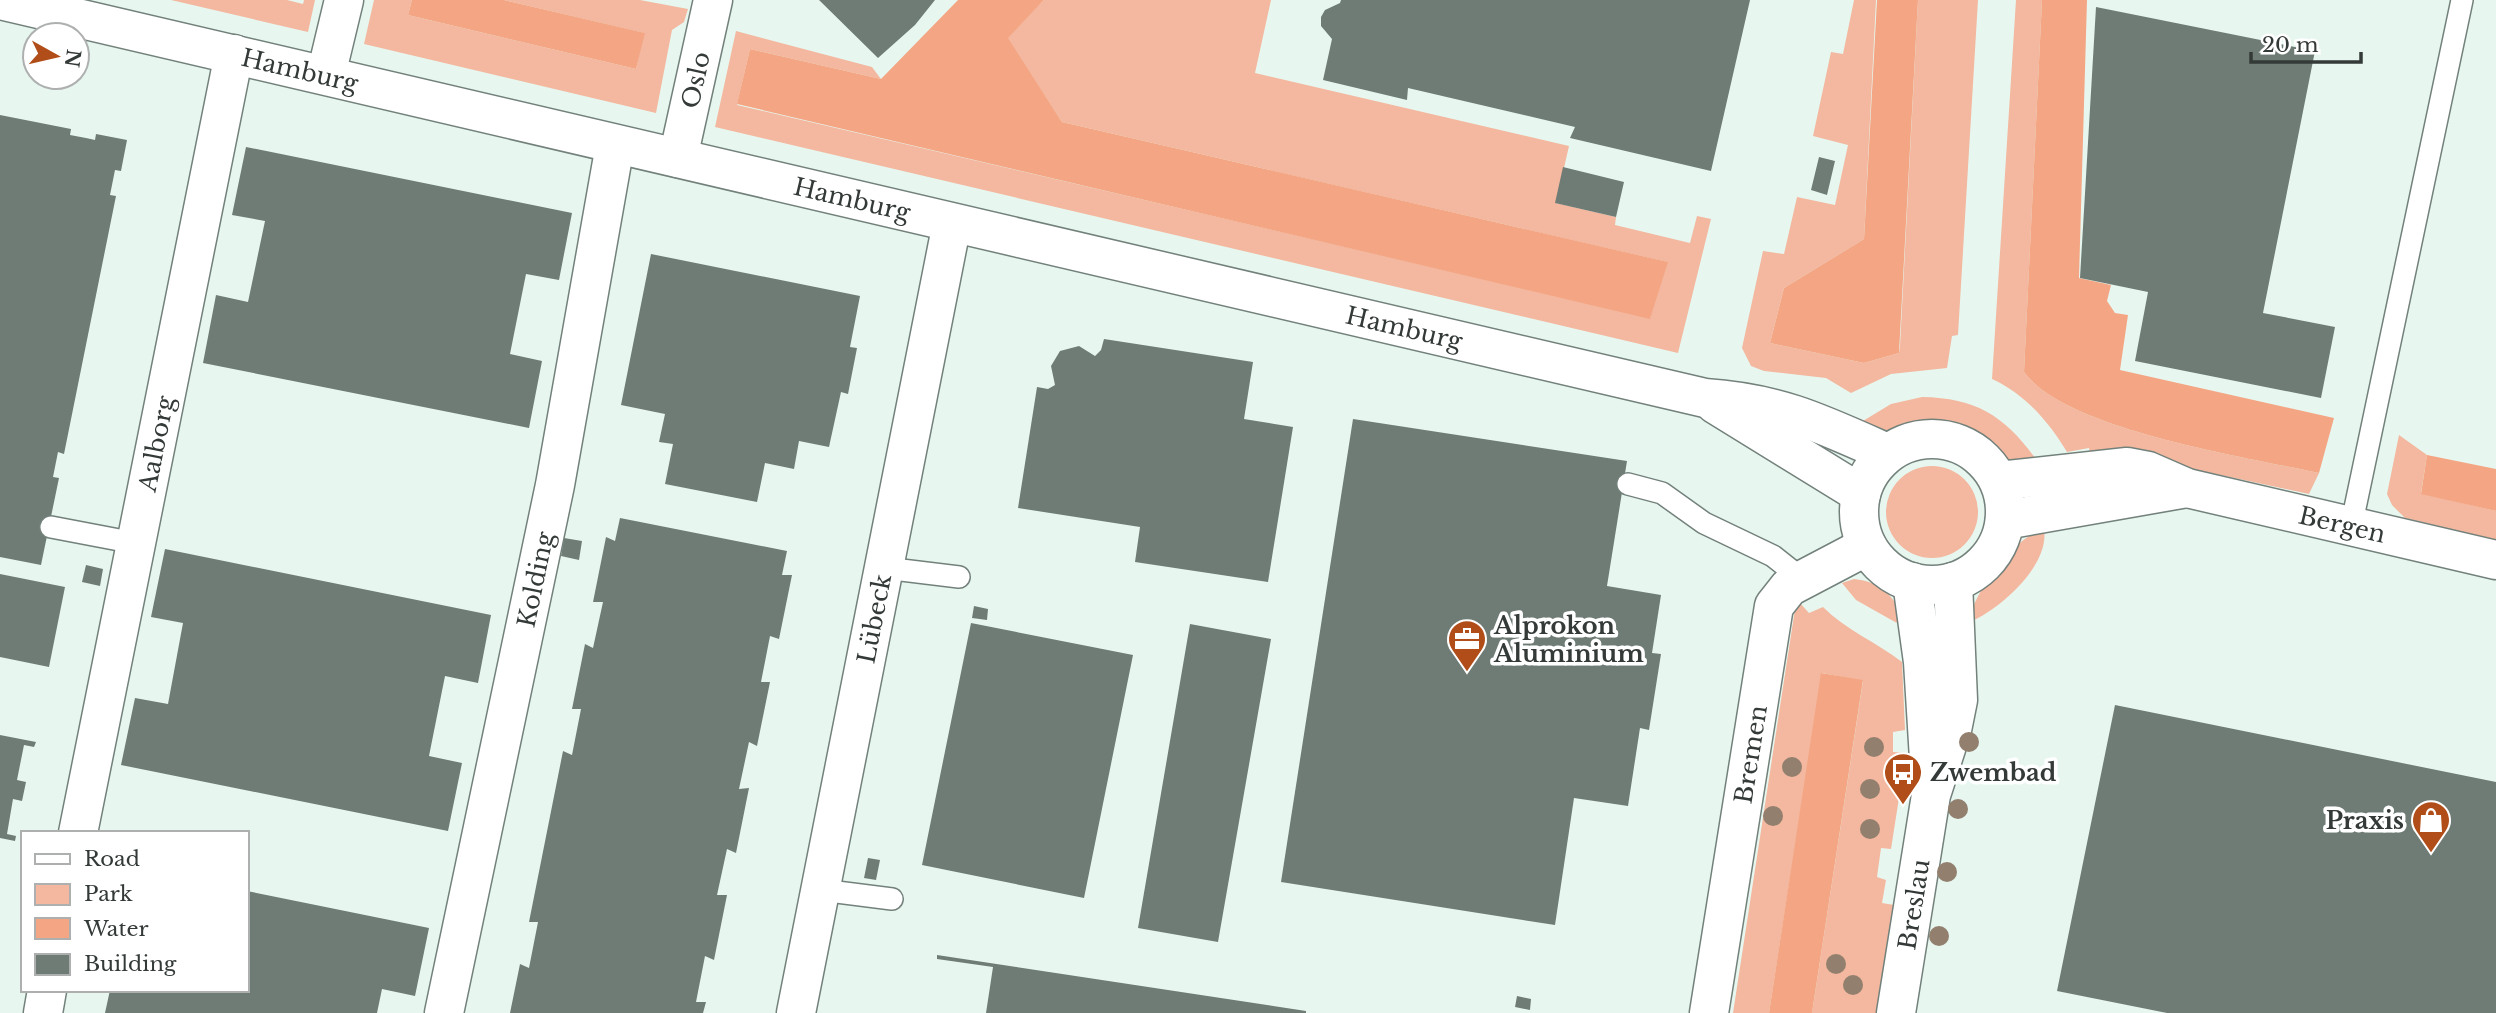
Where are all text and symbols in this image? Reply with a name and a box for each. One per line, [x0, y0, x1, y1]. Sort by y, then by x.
north arrow [21, 21, 91, 91]
scale bar [2251, 21, 2361, 65]
text: 20 m [2262, 32, 2319, 58]
street label: Hamburg [239, 42, 362, 98]
text: N [60, 48, 85, 69]
street label: Oslo [675, 49, 716, 111]
street label: Hamburg [791, 171, 914, 227]
street label: Hamburg [1343, 300, 1466, 356]
street label: Aalborg [132, 393, 180, 495]
street label: Bergen [2296, 500, 2388, 548]
street label: Kolding [511, 529, 559, 630]
street label: Lübeck [851, 571, 897, 666]
place label: Alprokon Aluminium [1493, 611, 1644, 668]
office icon: Alprokon Aluminium [1446, 618, 1488, 673]
street label: Bremen [1728, 703, 1772, 806]
bus stop icon: Zwembad [1882, 751, 1924, 806]
place label: Zwembad [1930, 758, 2057, 787]
shop icon: Praxis [2410, 799, 2452, 854]
place label: Praxis [2326, 806, 2404, 835]
legend [21, 831, 248, 992]
text: Road [84, 846, 140, 872]
street label: Breslau [1892, 857, 1935, 952]
text: Park [84, 881, 133, 907]
text: Water [83, 916, 148, 942]
text: Building [84, 951, 177, 977]

